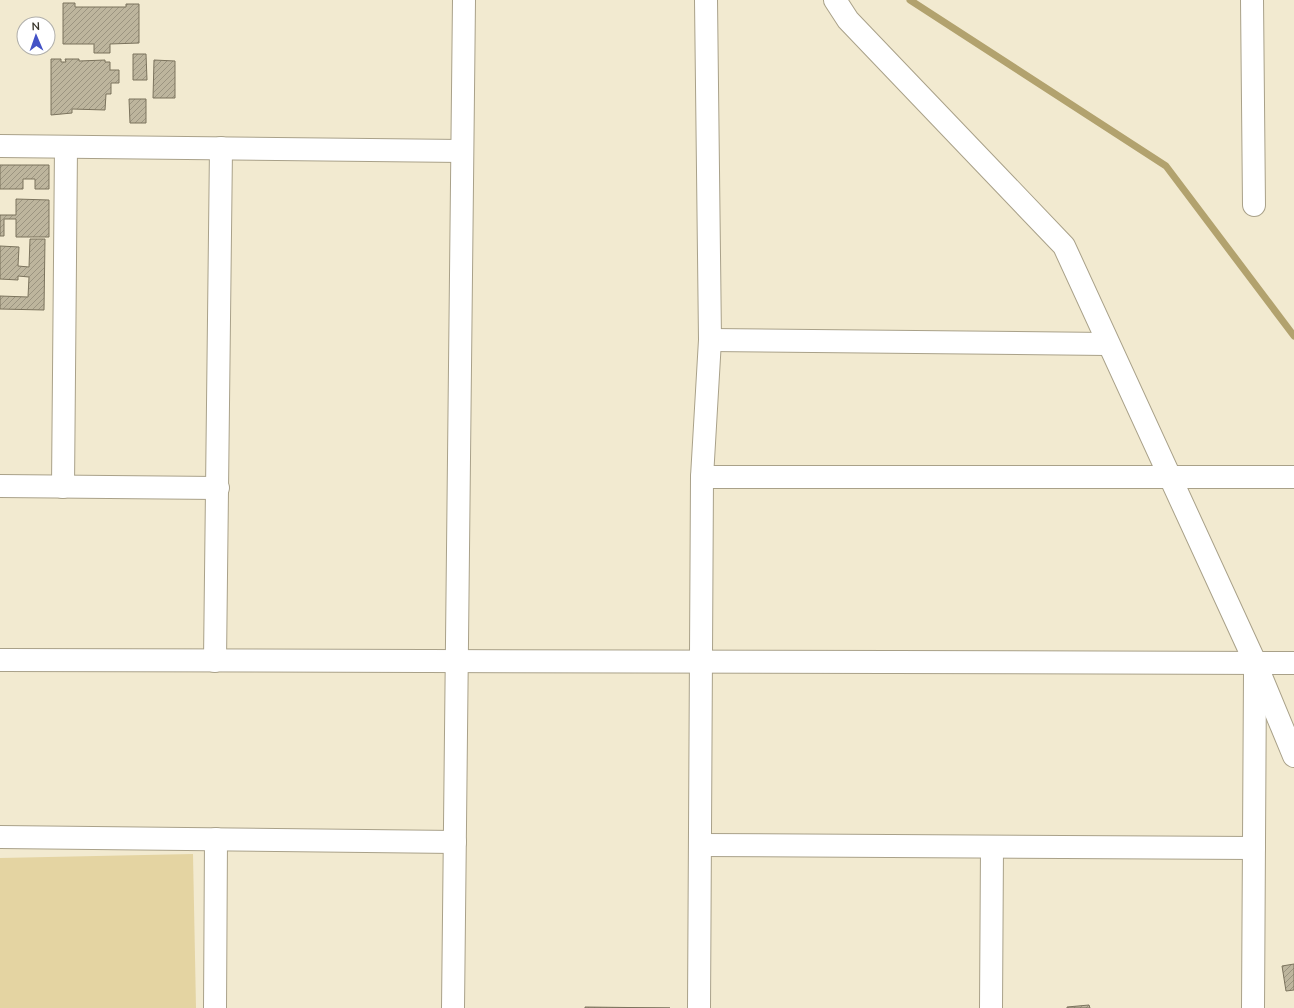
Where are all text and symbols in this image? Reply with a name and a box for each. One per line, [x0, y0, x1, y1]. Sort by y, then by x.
north arrow [16, 16, 56, 56]
text: N [31, 19, 40, 33]

